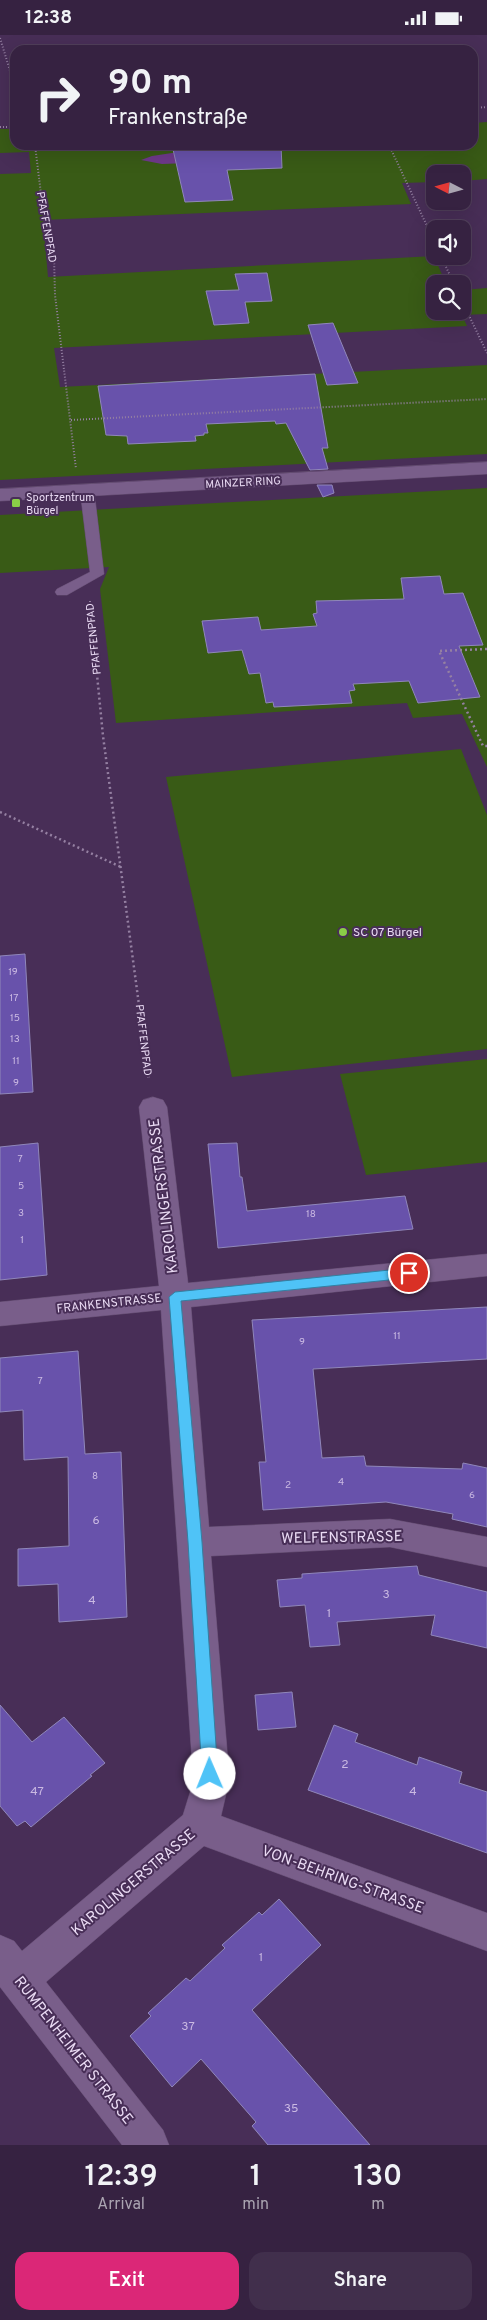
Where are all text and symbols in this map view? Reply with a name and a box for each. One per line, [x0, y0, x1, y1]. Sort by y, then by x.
text: 12:38 [25, 6, 72, 30]
text: 90 m [108, 62, 192, 106]
icon: right [25, 65, 90, 130]
text: Frankenstraße [108, 105, 248, 132]
north arrow [426, 165, 471, 210]
map controls [426, 165, 471, 320]
street label: PFAFFENPFAD [33, 191, 59, 264]
button: sound [426, 220, 471, 265]
button: search [426, 275, 471, 320]
street label: MAINZER RING [205, 474, 281, 492]
place label: Sportzentrum Bürgel [26, 491, 95, 518]
marker: Sportzentrum Bürgel [10, 497, 22, 509]
street label: PFAFFENPFAD [83, 602, 105, 675]
place label: SC 07 Bürgel [353, 925, 422, 941]
marker: SC 07 Bürgel [337, 926, 349, 938]
house number: 19 [8, 966, 18, 979]
house number: 17 [10, 992, 18, 1005]
street label: PFAFFENPFAD [132, 1004, 154, 1077]
house number: 15 [10, 1012, 20, 1025]
house number: 13 [10, 1033, 20, 1046]
house number: 11 [12, 1055, 20, 1068]
house number: 9 [13, 1077, 19, 1090]
street label: KAROLINGERSTRASSE [146, 1117, 183, 1275]
house number: 7 [17, 1153, 23, 1166]
house number: 5 [18, 1180, 24, 1193]
house number: 3 [18, 1207, 24, 1220]
house number: 18 [306, 1208, 316, 1221]
house number: 1 [20, 1234, 24, 1247]
pin [388, 1252, 430, 1294]
icon: arrive [395, 1259, 423, 1287]
street label: FRANKENSTRASSE [56, 1291, 162, 1317]
house number: 11 [393, 1330, 401, 1343]
house number: 9 [299, 1336, 305, 1349]
house number: 7 [37, 1375, 43, 1388]
house number: 8 [92, 1470, 98, 1483]
house number: 4 [338, 1476, 344, 1489]
house number: 2 [285, 1479, 291, 1492]
house number: 6 [469, 1489, 475, 1502]
house number: 6 [92, 1513, 100, 1529]
street label: WELFENSTRASSE [281, 1528, 403, 1549]
house number: 3 [382, 1587, 390, 1603]
house number: 4 [88, 1593, 96, 1609]
house number: 1 [327, 1606, 331, 1622]
position arrow [183, 1747, 235, 1799]
house number: 2 [341, 1757, 349, 1773]
house number: 47 [30, 1784, 44, 1800]
house number: 4 [409, 1784, 417, 1800]
street label: KAROLINGERSTRASSE [68, 1826, 200, 1941]
street label: VON-BEHRING-STRASSE [259, 1842, 426, 1919]
house number: 1 [259, 1950, 263, 1966]
street label: RUMPENHEIMER STRASSE [9, 1973, 137, 2129]
house number: 37 [181, 2019, 195, 2035]
house number: 35 [284, 2101, 298, 2117]
text: 12:39 [85, 2159, 158, 2196]
text: 1 [250, 2159, 262, 2196]
text: 130 [354, 2159, 402, 2196]
text: Arrival [97, 2195, 145, 2215]
text: min [242, 2195, 269, 2215]
text: m [371, 2195, 385, 2215]
button: Exit [15, 2252, 239, 2310]
button: Share [249, 2252, 472, 2310]

